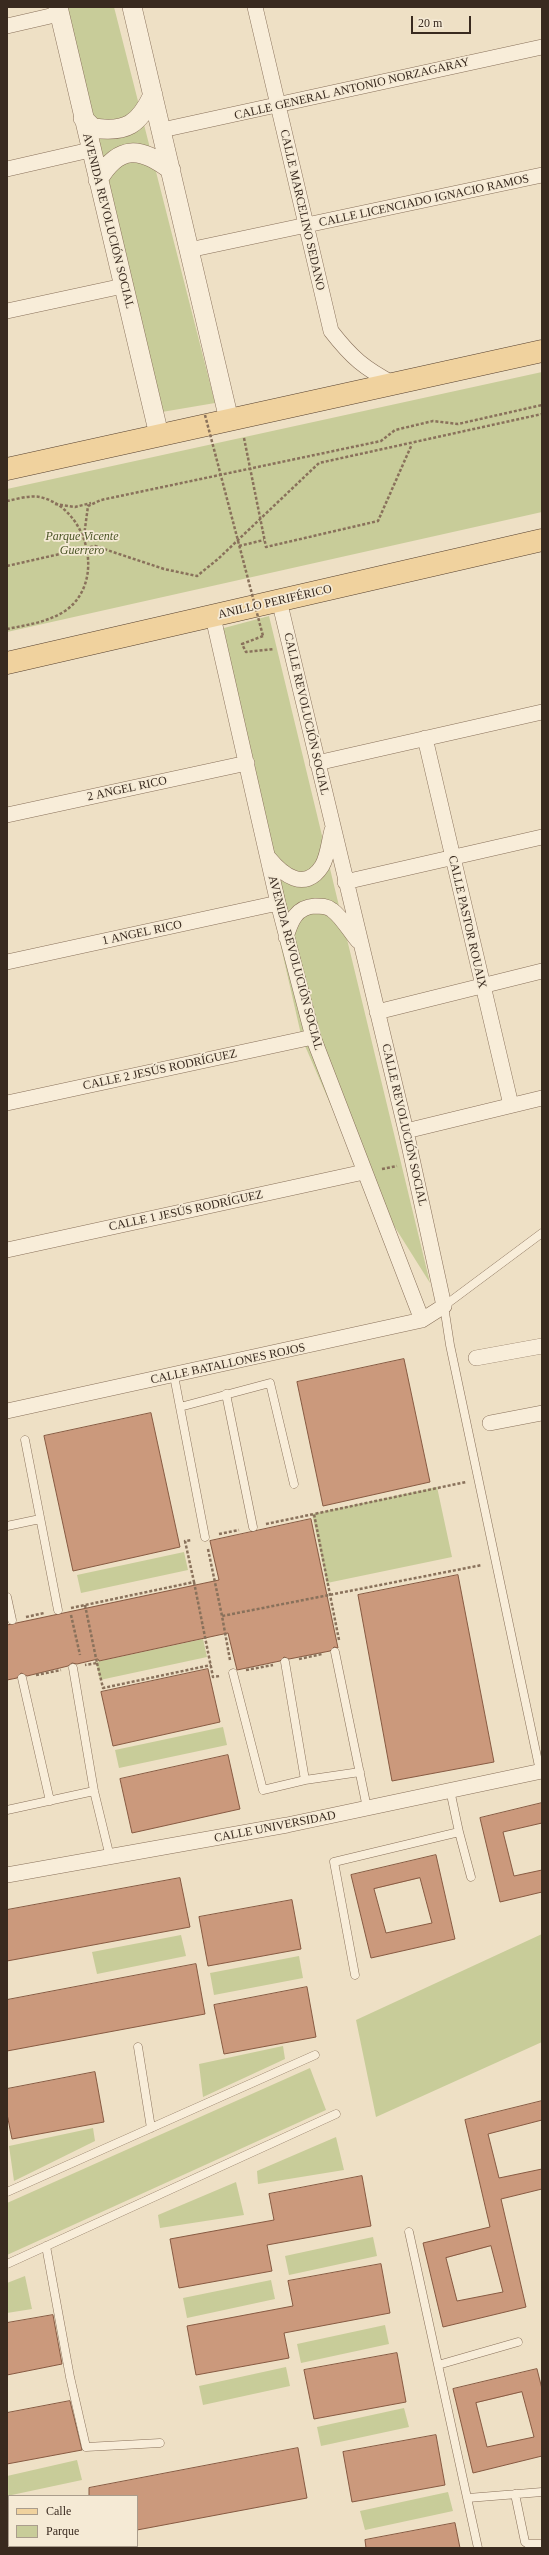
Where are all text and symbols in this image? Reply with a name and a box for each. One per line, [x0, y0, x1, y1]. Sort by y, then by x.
scale bar [413, 8, 473, 34]
text: 20 m [418, 16, 442, 30]
street label: CALLE GENERAL ANTONIO NORZAGARAY [233, 55, 471, 123]
street label: CALLE MARCELINO SEDANO [276, 128, 328, 292]
street label: AVENIDA REVOLUCIÓN SOCIAL [79, 132, 137, 310]
street label: CALLE LICENCIADO IGNACIO RAMOS [318, 172, 530, 230]
park label: Parque Vicente Guerrero [46, 530, 118, 558]
street label: ANILLO PERIFÉRICO [217, 582, 333, 622]
street label: CALLE REVOLUCIÓN SOCIAL [280, 632, 332, 796]
street label: 2 ANGEL RICO [86, 774, 168, 804]
street label: CALLE PASTOR ROUAIX [445, 854, 489, 990]
street label: AVENIDA REVOLUCIÓN SOCIAL [265, 874, 325, 1052]
street label: 1 ANGEL RICO [101, 918, 183, 948]
street label: CALLE REVOLUCIÓN SOCIAL [378, 1043, 430, 1207]
street label: CALLE 2 JESÚS RODRÍGUEZ [82, 1047, 238, 1093]
street label: CALLE 1 JESÚS RODRÍGUEZ [108, 1188, 264, 1234]
street label: CALLE BATALLONES ROJOS [149, 1341, 307, 1387]
street label: CALLE UNIVERSIDAD [213, 1808, 337, 1846]
legend [8, 2495, 138, 2547]
text: Calle [46, 2504, 71, 2518]
text: Parque [46, 2524, 79, 2538]

